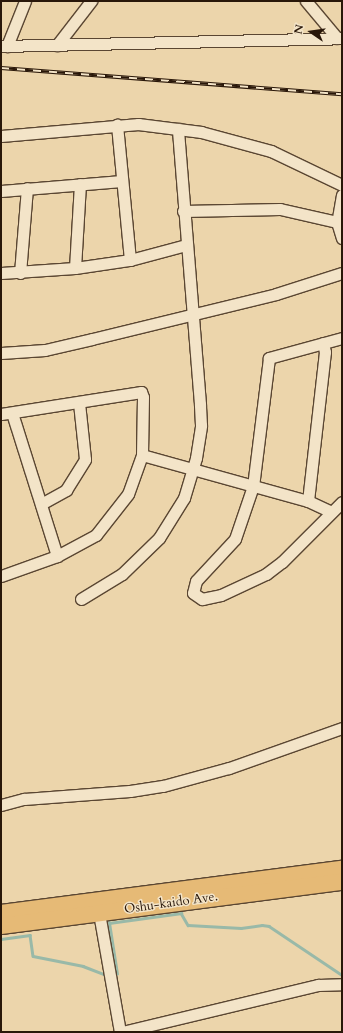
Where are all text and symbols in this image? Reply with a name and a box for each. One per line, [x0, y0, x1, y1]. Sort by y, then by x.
north arrow [291, 12, 331, 52]
text: N [290, 23, 307, 36]
street label: Oshu-kaido Ave. [123, 889, 219, 917]

